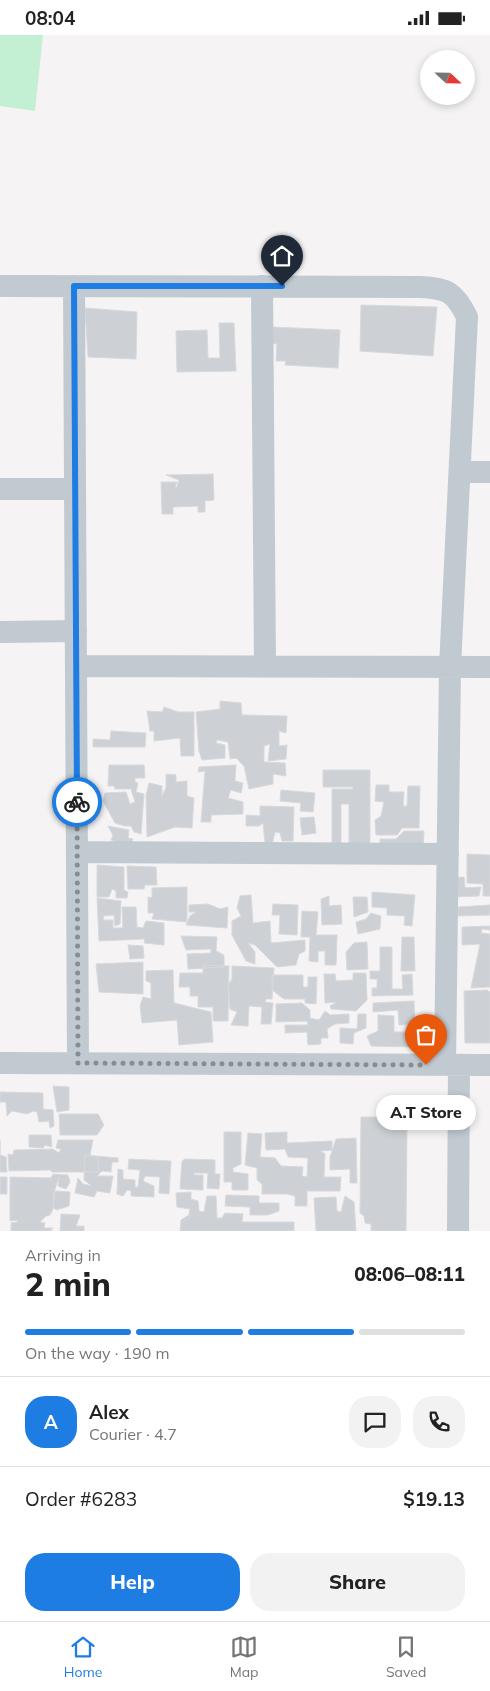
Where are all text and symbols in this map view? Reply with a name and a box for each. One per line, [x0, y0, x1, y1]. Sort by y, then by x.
text: 08:04 [25, 6, 75, 30]
north arrow [420, 50, 475, 105]
map controls [420, 50, 475, 105]
pin [261, 235, 303, 286]
icon: home [268, 242, 296, 270]
courier [52, 777, 102, 827]
icon: bike [63, 788, 91, 816]
pin [405, 1014, 447, 1065]
icon: bag [412, 1021, 440, 1049]
callout: A.T Store [376, 1095, 476, 1130]
text: A.T Store [390, 1102, 462, 1122]
text: Arriving in [25, 1245, 101, 1265]
text: 08:06–08:11 [354, 1262, 465, 1286]
text: 2 min [25, 1264, 111, 1304]
text: On the way · 190 m [25, 1343, 170, 1363]
button: chat [349, 1396, 401, 1448]
button: phone [413, 1396, 465, 1448]
text: Alex [89, 1400, 129, 1424]
text: A [44, 1410, 58, 1434]
text: Courier · 4.7 [89, 1424, 177, 1444]
text: Order #6283 [25, 1487, 137, 1511]
text: $19.13 [403, 1487, 465, 1511]
button: Help [25, 1553, 240, 1611]
button: Share [250, 1553, 465, 1611]
tab: Home [64, 1633, 102, 1681]
tab: Map [230, 1633, 259, 1681]
tab: Saved [386, 1633, 426, 1681]

